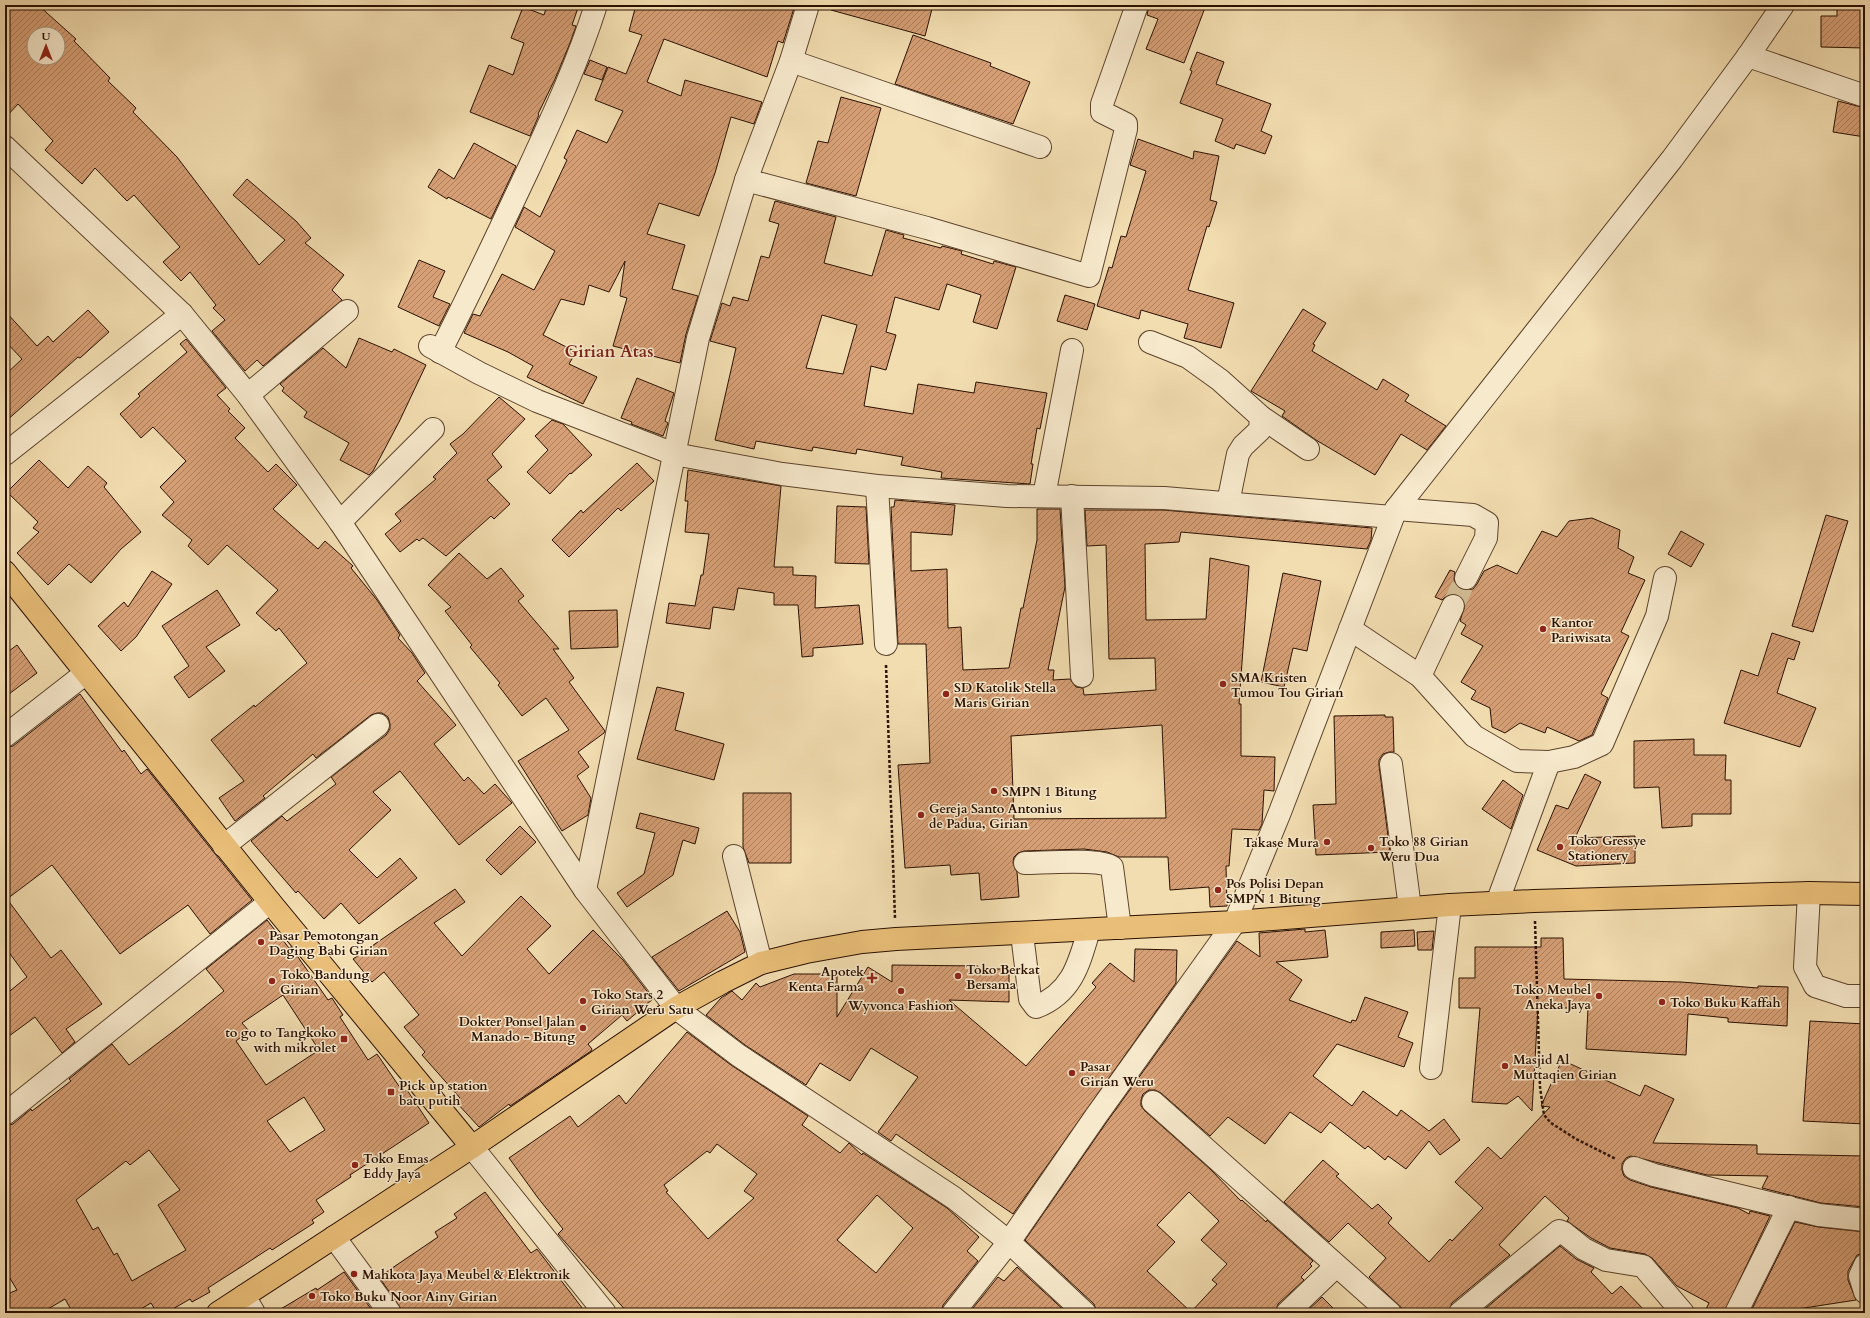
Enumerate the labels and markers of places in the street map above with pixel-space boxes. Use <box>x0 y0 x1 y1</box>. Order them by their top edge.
place label: Kantor Pariwisata <box>1551 614 1612 647</box>
marker: Kantor Pariwisata <box>1538 624 1548 634</box>
place label: SMA Kristen Tumou Tou Girian <box>1231 669 1344 702</box>
place label: SD Katolik Stella Maris Girian <box>954 679 1057 712</box>
marker: SMA Kristen Tumou Tou Girian <box>1218 679 1228 689</box>
marker: SD Katolik Stella Maris Girian <box>941 689 951 699</box>
place label: SMPN 1 Bitung <box>1002 783 1097 801</box>
marker: SMPN 1 Bitung <box>989 786 999 796</box>
place label: Gereja Santo Antonius de Padua, Girian <box>929 800 1062 833</box>
marker: Gereja Santo Antonius de Padua, Girian <box>916 810 926 820</box>
place label: Toko Gressye Stationery <box>1568 832 1646 865</box>
place label: Toko 88 Girian Weru Dua <box>1378 833 1469 866</box>
place label: Takase Mura <box>1243 834 1320 852</box>
marker: Takase Mura <box>1322 837 1332 847</box>
marker: Toko Gressye Stationery <box>1555 842 1565 852</box>
marker: Toko 88 Girian Weru Dua <box>1366 843 1376 853</box>
place label: Pos Polisi Depan SMPN 1 Bitung <box>1226 875 1325 908</box>
marker: Pos Polisi Depan SMPN 1 Bitung <box>1213 885 1223 895</box>
place label: Pasar Pemotongan Daging Babi Girian <box>269 927 389 960</box>
marker: Pasar Pemotongan Daging Babi Girian <box>256 937 266 947</box>
place label: Toko Berkat Bersama <box>966 961 1040 994</box>
place label: Apotek Kenta Farma <box>788 963 865 996</box>
place label: Toko Bandung Girian <box>280 966 370 999</box>
marker: Toko Berkat Bersama <box>953 971 963 981</box>
marker: Apotek Kenta Farma <box>867 973 877 983</box>
marker: Toko Bandung Girian <box>267 976 277 986</box>
place label: Toko Meubel Aneka Jaya <box>1513 981 1592 1014</box>
place label: Toko Stars 2 Girian Weru Satu <box>591 986 695 1019</box>
marker: Wyvonca Fashion <box>896 986 906 996</box>
marker: Toko Meubel Aneka Jaya <box>1594 991 1604 1001</box>
place label: Toko Buku Kaffah <box>1670 994 1781 1012</box>
marker: Toko Stars 2 Girian Weru Satu <box>578 996 588 1006</box>
place label: Wyvonca Fashion <box>847 997 955 1015</box>
marker: Toko Buku Kaffah <box>1657 997 1667 1007</box>
place label: Dokter Ponsel Jalan Manado - Bitung <box>459 1013 576 1046</box>
marker: Dokter Ponsel Jalan Manado - Bitung <box>578 1023 588 1033</box>
place label: to go to Tangkoko with mikrolet <box>225 1024 336 1057</box>
marker: to go to Tangkoko with mikrolet <box>339 1034 349 1044</box>
place label: Masjid Al Muttaqien Girian <box>1513 1051 1618 1084</box>
place label: Pasar Girian Weru <box>1080 1058 1155 1091</box>
marker: Masjid Al Muttaqien Girian <box>1500 1061 1510 1071</box>
marker: Pasar Girian Weru <box>1067 1068 1077 1078</box>
place label: Pick up station batu putih <box>399 1077 488 1110</box>
marker: Pick up station batu putih <box>386 1087 396 1097</box>
place label: Toko Emas Eddy Jaya <box>363 1150 429 1183</box>
marker: Toko Emas Eddy Jaya <box>350 1160 360 1170</box>
place label: Mahkota Jaya Meubel & Elektronik <box>362 1266 571 1284</box>
marker: Mahkota Jaya Meubel & Elektronik <box>349 1269 359 1279</box>
place label: Toko Buku Noor Ainy Girian <box>320 1288 498 1306</box>
marker: Toko Buku Noor Ainy Girian <box>307 1291 317 1301</box>

